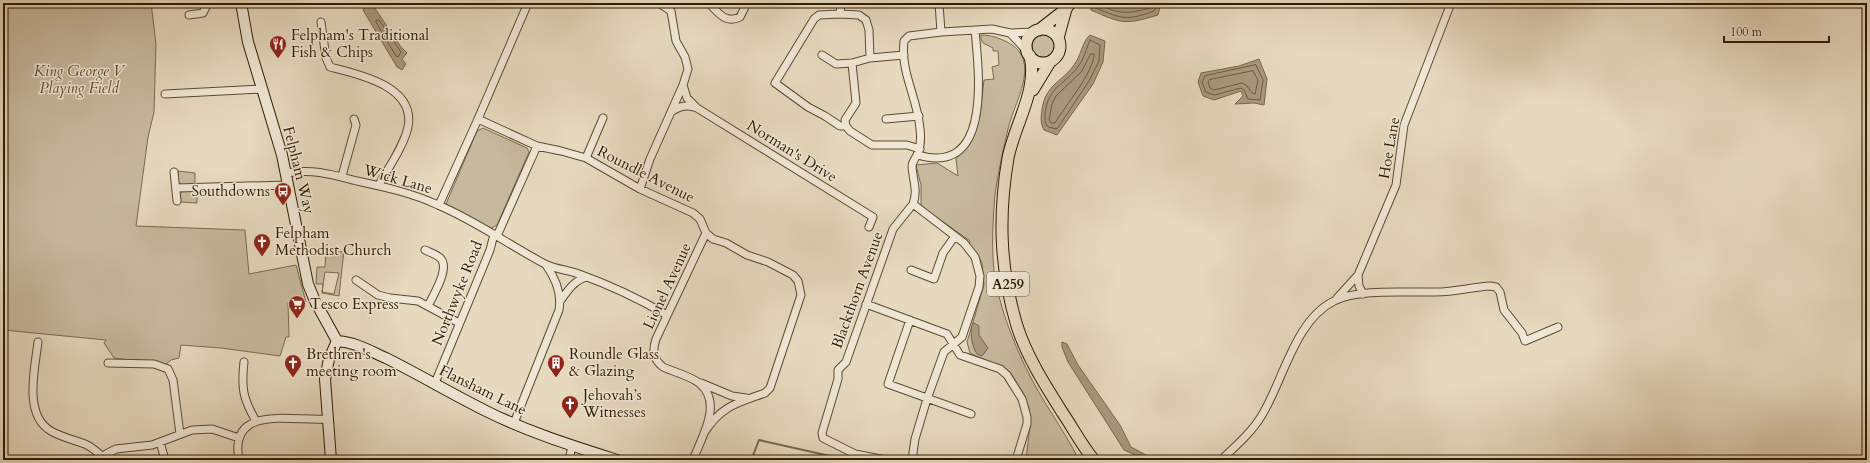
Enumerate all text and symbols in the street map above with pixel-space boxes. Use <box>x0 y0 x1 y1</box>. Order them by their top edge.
scale bar <box>1724 18 1829 44</box>
text: 100 m <box>1730 24 1763 40</box>
place label: Felpham's Traditional Fish & Chips <box>291 25 429 62</box>
restaurant icon: Felpham's Traditional Fish & Chips <box>268 34 288 59</box>
park label: King George V Playing Field <box>34 61 126 98</box>
street label: Norman's Drive <box>743 115 841 187</box>
street label: Hoe Lane <box>1374 115 1404 180</box>
street label: Felpham Way <box>278 124 320 216</box>
street label: Roundle Avenue <box>594 141 698 207</box>
street label: Wick Lane <box>360 159 435 198</box>
place label: Southdowns <box>192 181 270 201</box>
bus stop icon: Southdowns <box>273 181 293 206</box>
place label: Felpham Methodist Church <box>275 223 392 260</box>
street label: Blackthorn Avenue <box>827 229 888 351</box>
church icon: Felpham Methodist Church <box>252 232 272 257</box>
street label: Northwyke Road <box>427 238 487 348</box>
street label: Lionel Avenue <box>638 239 696 332</box>
road number: A259 <box>987 272 1029 296</box>
supermarket icon: Tesco Express <box>287 294 307 319</box>
place label: Tesco Express <box>310 294 399 314</box>
place label: Brethren's meeting room <box>306 344 397 381</box>
place label: Roundle Glass & Glazing <box>569 344 659 381</box>
church icon: Brethren's meeting room <box>283 353 303 378</box>
building icon: Roundle Glass & Glazing <box>546 353 566 378</box>
street label: Flansham Lane <box>436 360 530 420</box>
place label: Jehovah’s Witnesses <box>581 385 646 422</box>
church icon: Jehovah’s Witnesses <box>560 394 580 419</box>

